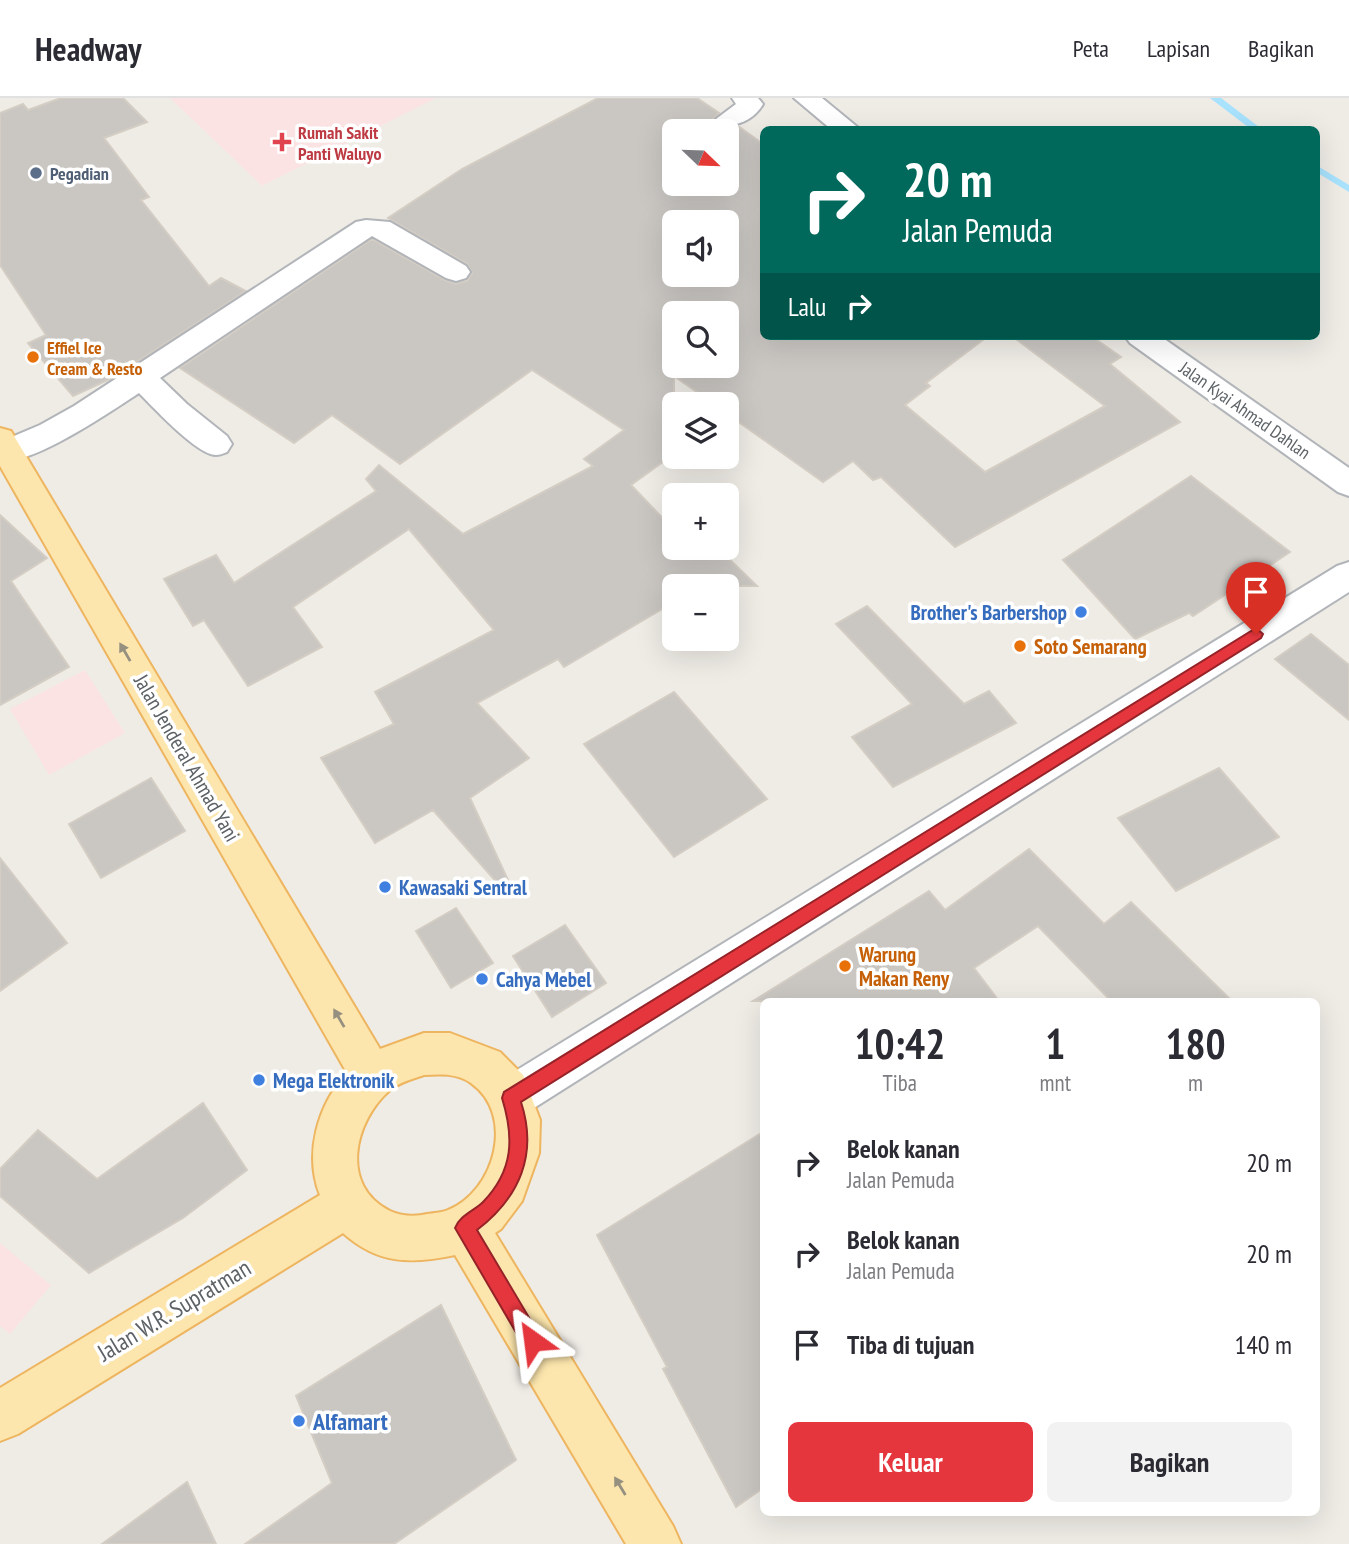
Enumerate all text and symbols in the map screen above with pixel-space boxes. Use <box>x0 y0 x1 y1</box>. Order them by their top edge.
text: Headway <box>35 27 142 70</box>
text: Peta <box>1073 33 1109 64</box>
text: Lapisan <box>1147 33 1210 64</box>
text: Bagikan <box>1248 33 1314 64</box>
north arrow <box>662 119 738 196</box>
map controls <box>662 119 739 651</box>
place label: Rumah Sakit Panti Waluyo <box>298 121 381 165</box>
marker: Rumah Sakit Panti Waluyo <box>272 132 292 152</box>
text: 20 m <box>903 147 992 211</box>
icon: right <box>788 154 879 245</box>
place label: Pegadian <box>50 162 109 185</box>
marker: Pegadian <box>28 165 44 181</box>
text: Jalan Pemuda <box>903 209 1053 251</box>
button: sound <box>662 210 739 287</box>
icon: right <box>840 287 878 325</box>
text: Lalu <box>788 290 826 323</box>
button: search <box>662 301 739 378</box>
place label: Effiel Ice Cream & Resto <box>47 336 142 380</box>
marker: Effiel Ice Cream & Resto <box>25 349 41 365</box>
street label: Jalan Kyai Ahmad Dahlan <box>1174 356 1315 464</box>
button: layers <box>662 392 739 469</box>
button: + <box>662 483 739 560</box>
pin <box>1226 562 1286 634</box>
icon: arrive <box>1237 573 1275 611</box>
button: − <box>662 574 739 651</box>
place label: Brother's Barbershop <box>911 599 1067 626</box>
marker: Brother's Barbershop <box>1073 604 1089 620</box>
place label: Soto Semarang <box>1034 633 1147 660</box>
marker: Soto Semarang <box>1012 638 1028 654</box>
one-way arrow <box>119 642 131 662</box>
street label: Jalan Jenderal Ahmad Yani <box>128 669 246 847</box>
place label: Kawasaki Sentral <box>399 874 528 901</box>
marker: Kawasaki Sentral <box>377 879 393 895</box>
place label: Warung Makan Reny <box>858 941 950 992</box>
marker: Warung Makan Reny <box>837 958 853 974</box>
place label: Cahya Mebel <box>496 966 592 993</box>
marker: Cahya Mebel <box>474 971 490 987</box>
one-way arrow <box>333 1008 345 1027</box>
text: 10:42 <box>854 1016 945 1071</box>
text: 1 <box>1045 1016 1065 1071</box>
text: 180 <box>1165 1016 1226 1071</box>
place label: Mega Elektronik <box>273 1067 395 1094</box>
text: Tiba <box>883 1068 917 1097</box>
text: mnt <box>1040 1068 1071 1097</box>
text: m <box>1188 1068 1203 1097</box>
marker: Mega Elektronik <box>251 1072 267 1088</box>
text: Belok kanan <box>847 1132 960 1165</box>
icon: right <box>788 1144 826 1182</box>
text: 20 m <box>1246 1146 1292 1179</box>
text: Jalan Pemuda <box>847 1165 955 1194</box>
text: Belok kanan <box>847 1223 960 1256</box>
icon: right <box>788 1235 826 1273</box>
text: 20 m <box>1246 1237 1292 1270</box>
street label: Jalan W.R. Supratman <box>91 1252 256 1369</box>
text: Jalan Pemuda <box>847 1256 955 1285</box>
position arrow <box>496 1304 570 1378</box>
icon: arrive <box>788 1326 826 1364</box>
text: Tiba di tujuan <box>847 1328 975 1361</box>
text: 140 m <box>1234 1328 1292 1361</box>
place label: Alfamart <box>312 1406 388 1437</box>
marker: Alfamart <box>291 1413 307 1429</box>
button: Keluar <box>788 1422 1033 1502</box>
button: Bagikan <box>1047 1422 1292 1502</box>
one-way arrow <box>613 1476 626 1495</box>

